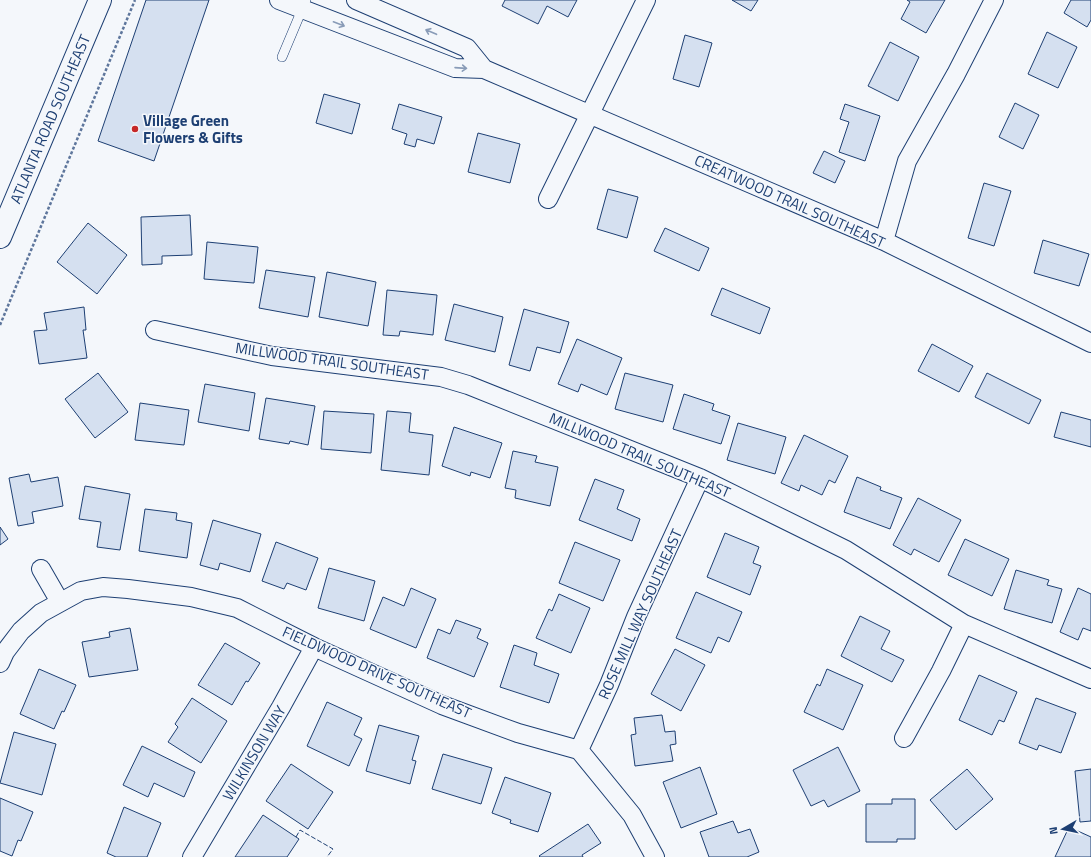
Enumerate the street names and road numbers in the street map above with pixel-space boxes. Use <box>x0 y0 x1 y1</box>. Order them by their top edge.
street label: ATLANTA ROAD SOUTHEAST <box>4 31 96 207</box>
street label: CREATWOOD TRAIL SOUTHEAST <box>691 148 889 254</box>
street label: MILLWOOD TRAIL SOUTHEAST <box>234 336 430 386</box>
street label: MILLWOOD TRAIL SOUTHEAST <box>546 406 734 504</box>
street label: ROSE MILL WAY SOUTHEAST <box>592 525 688 703</box>
street label: FIELDWOOD DRIVE SOUTHEAST <box>279 620 475 724</box>
street label: WILKINSON WAY <box>217 701 291 805</box>

